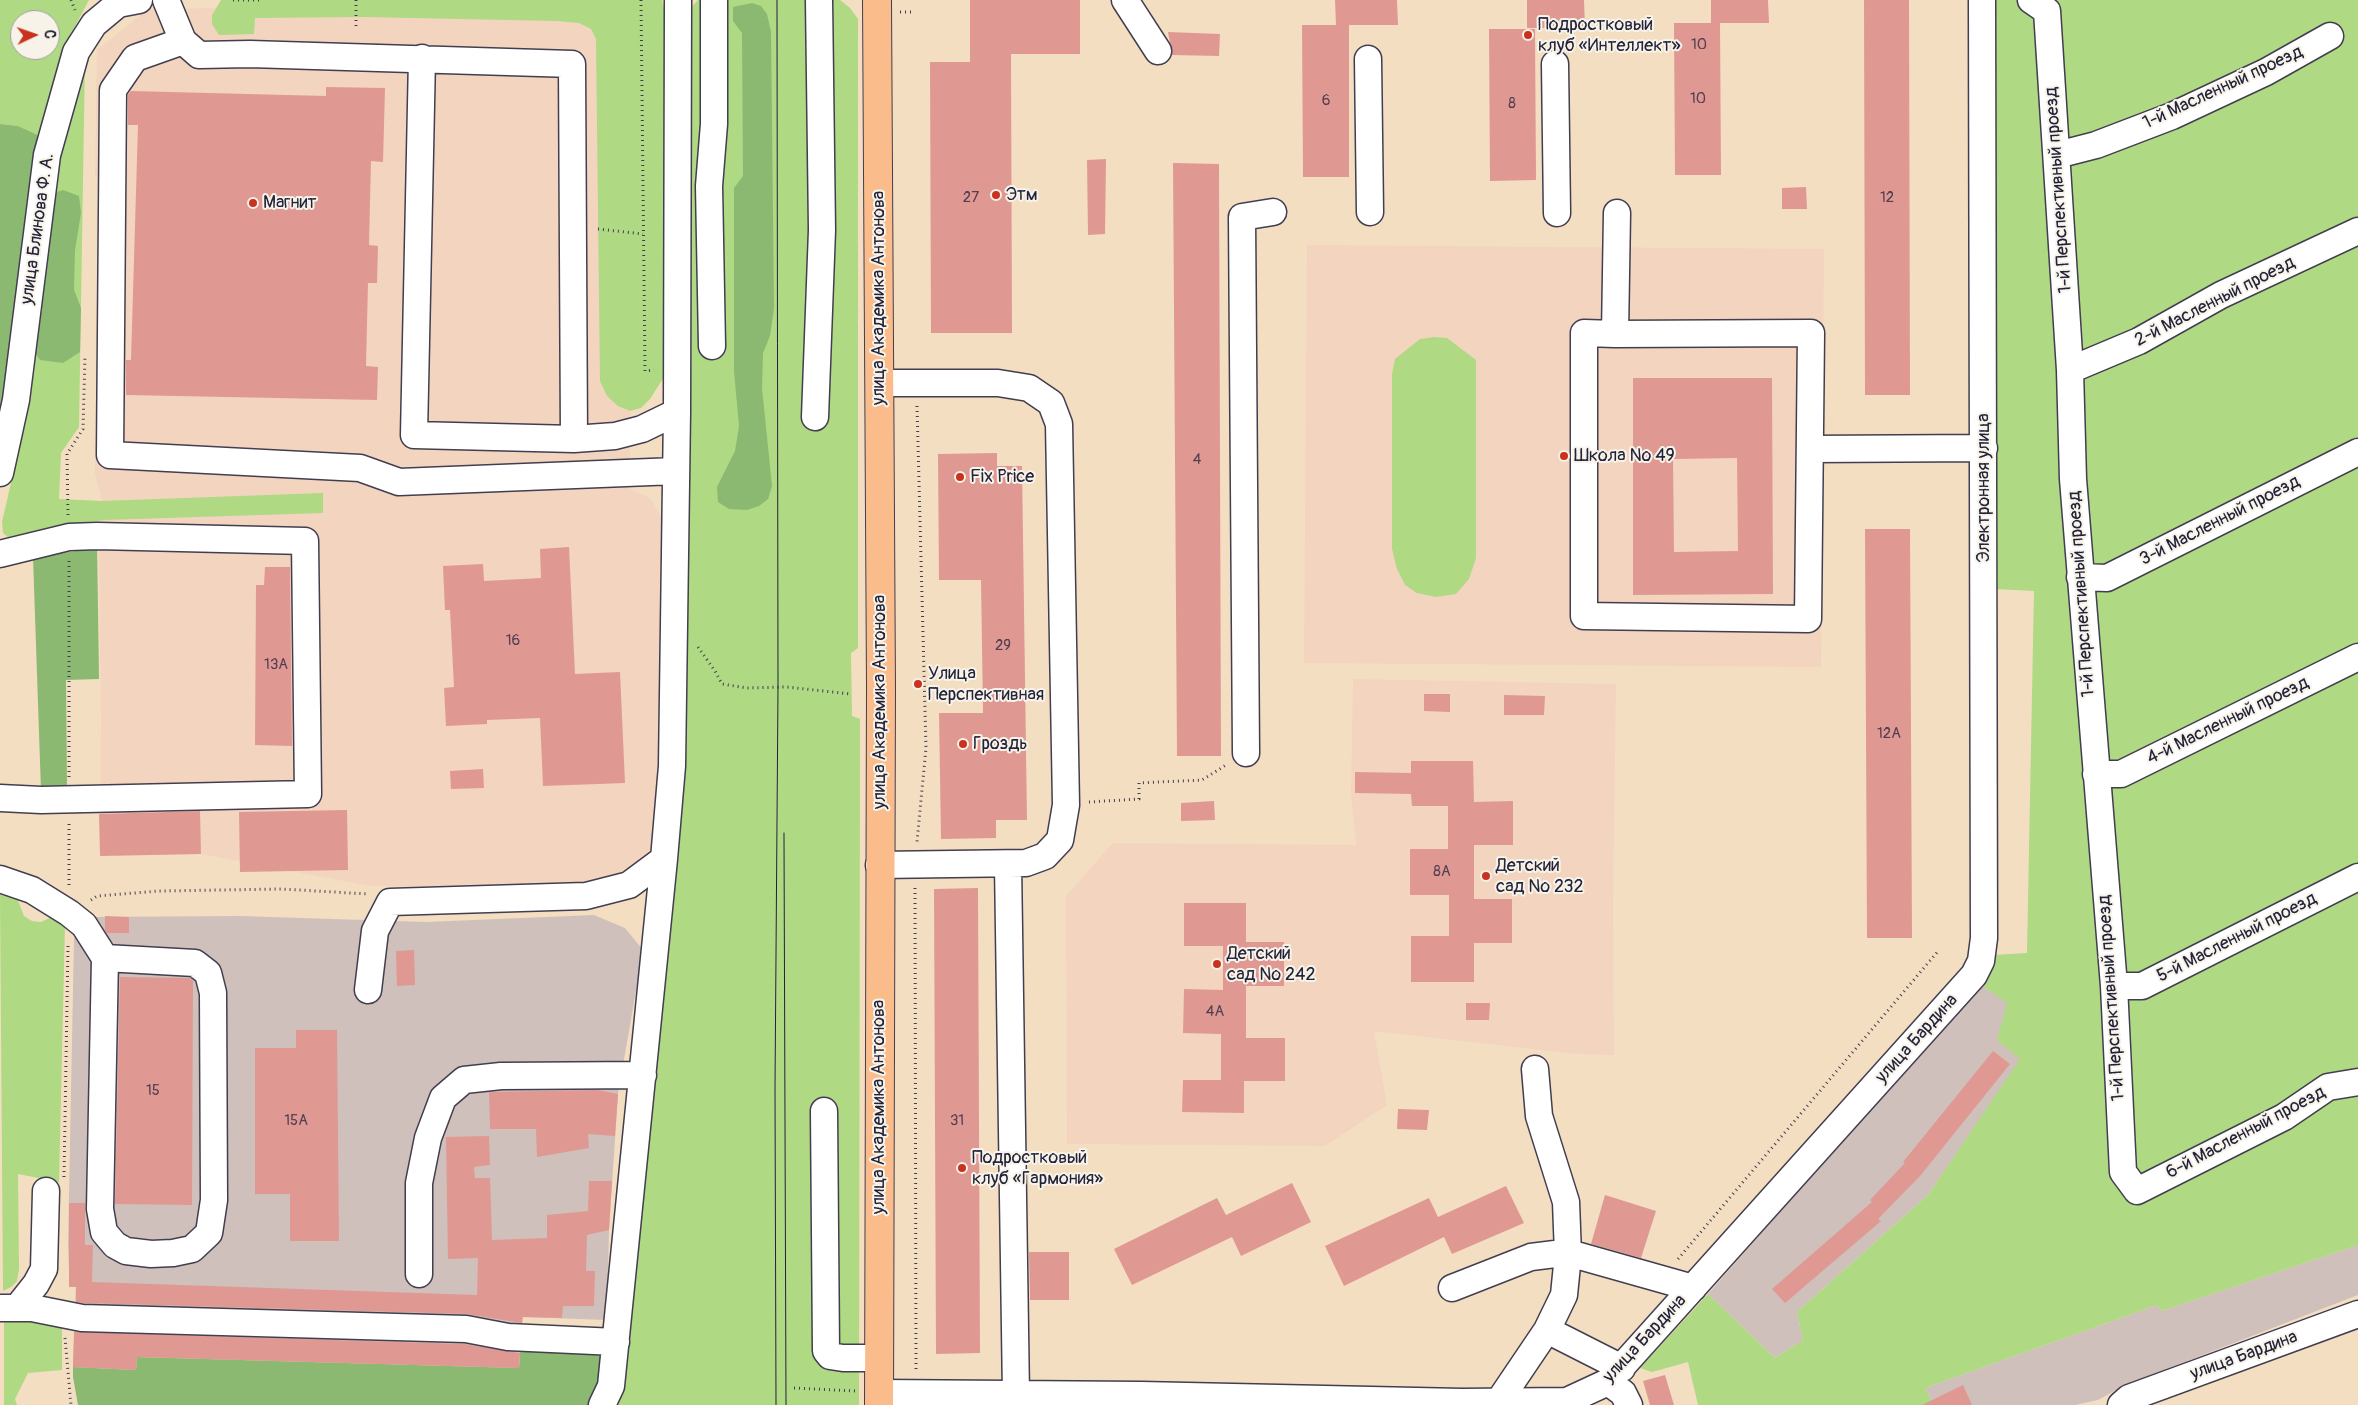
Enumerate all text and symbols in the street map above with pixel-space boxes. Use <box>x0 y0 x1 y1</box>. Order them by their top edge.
north arrow <box>10 10 60 60</box>
place label: Подростковый клуб «Интеллект» <box>1538 14 1681 56</box>
text: С <box>41 29 58 39</box>
marker: Подростковый клуб «Интеллект» <box>1522 29 1534 41</box>
house number: 10 <box>1691 36 1707 54</box>
street label: 1-й Масленный проезд <box>2140 41 2306 135</box>
street label: 1-й Перспективный проезд <box>2041 86 2077 294</box>
house number: 10 <box>1690 90 1706 108</box>
house number: 6 <box>1322 92 1330 110</box>
house number: 8 <box>1508 95 1516 113</box>
street label: улица Блинова Ф. А. <box>17 152 59 306</box>
place label: Этм <box>1006 184 1038 206</box>
house number: 27 <box>963 189 979 207</box>
marker: Этм <box>990 189 1002 201</box>
house number: 12 <box>1880 189 1894 207</box>
street label: улица Академика Антонова <box>868 191 890 405</box>
place label: Магнит <box>263 192 316 214</box>
marker: Магнит <box>247 197 259 209</box>
street label: 2-й Масленный проезд <box>2131 252 2299 352</box>
street label: Электронная улица <box>1973 413 1995 563</box>
place label: Школа № 49 <box>1574 445 1675 467</box>
marker: Школа № 49 <box>1558 450 1570 462</box>
house number: 4 <box>1193 451 1201 469</box>
place label: Fix Price <box>970 466 1034 488</box>
marker: Fix Price <box>954 471 966 483</box>
street label: 3-й Масленный проезд <box>2136 471 2304 571</box>
street label: 1-й Перспективный проезд <box>2064 490 2100 698</box>
street label: улица Академика Антонова <box>869 595 891 809</box>
house number: 16 <box>506 632 520 650</box>
house number: 29 <box>995 637 1011 655</box>
house number: 13А <box>264 656 288 674</box>
place label: Улица Перспективная <box>928 663 1044 706</box>
street label: 4-й Масленный проезд <box>2144 672 2312 770</box>
marker: Улица Перспективная <box>912 678 924 690</box>
house number: 12А <box>1877 725 1901 743</box>
place label: Гроздь <box>973 733 1028 755</box>
marker: Гроздь <box>957 738 969 750</box>
place label: Детский сад № 232 <box>1496 855 1584 898</box>
house number: 8А <box>1433 863 1451 881</box>
marker: Детский сад № 232 <box>1480 870 1492 882</box>
street label: 5-й Масленный проезд <box>2153 888 2321 988</box>
street label: 1-й Перспективный проезд <box>2094 894 2130 1102</box>
place label: Детский сад № 242 <box>1227 943 1316 986</box>
marker: Детский сад № 242 <box>1211 958 1223 970</box>
street label: улица Бардина <box>1871 990 1963 1088</box>
street label: улица Академика Антонова <box>868 1000 890 1214</box>
house number: 4А <box>1206 1003 1224 1021</box>
house number: 15 <box>146 1082 160 1100</box>
street label: 6-й Масленный проезд <box>2163 1082 2329 1184</box>
house number: 15А <box>284 1112 308 1130</box>
house number: 31 <box>950 1112 964 1130</box>
place label: Подростковый клуб «Гармония» <box>972 1147 1103 1190</box>
marker: Подростковый клуб «Гармония» <box>956 1162 968 1174</box>
street label: улица Бардина <box>1599 1290 1691 1388</box>
street label: улица Бардина <box>2187 1327 2301 1385</box>

